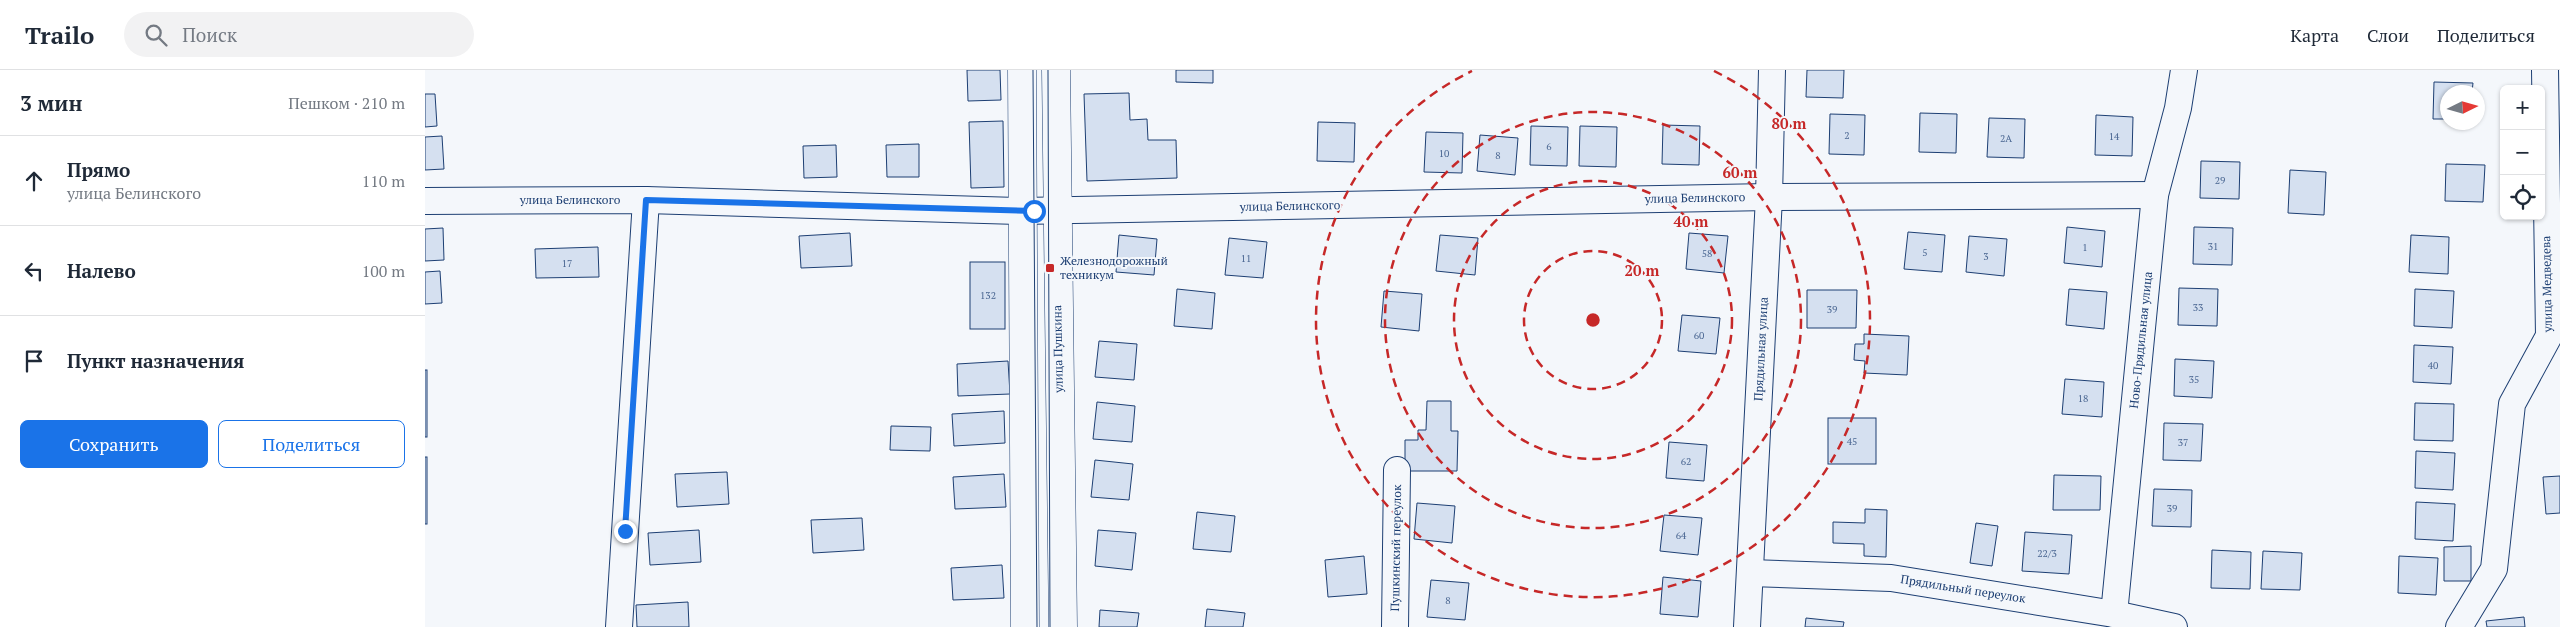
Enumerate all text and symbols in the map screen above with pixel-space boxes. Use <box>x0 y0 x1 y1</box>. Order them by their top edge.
search box <box>124 12 474 57</box>
text: Trailo <box>25 19 94 51</box>
icon: search <box>142 21 170 49</box>
text: Поиск <box>182 22 237 47</box>
text: Карта <box>2290 23 2339 47</box>
text: Слои <box>2367 23 2409 47</box>
text: Поделиться <box>2437 23 2535 47</box>
north arrow <box>2440 85 2485 130</box>
map controls <box>2500 85 2545 220</box>
button: + <box>2500 85 2545 130</box>
text: 3 мин <box>20 89 82 117</box>
text: Пешком · 210 m <box>288 92 405 114</box>
text: 80 m <box>1772 113 1807 133</box>
house number: 2 <box>1844 129 1850 142</box>
house number: 14 <box>2109 130 2120 143</box>
button: − <box>2500 130 2545 175</box>
house number: 2А <box>2000 132 2012 145</box>
house number: 6 <box>1546 140 1552 153</box>
house number: 10 <box>1439 147 1449 160</box>
house number: 8 <box>1495 149 1501 162</box>
text: Прямо <box>67 157 130 182</box>
text: 60 m <box>1723 162 1758 182</box>
icon: ahead <box>20 167 48 195</box>
text: 110 m <box>362 170 405 192</box>
house number: 29 <box>2215 174 2225 187</box>
button: locate <box>2500 175 2545 220</box>
text: улица Белинского <box>67 182 201 204</box>
street label: улица Белинского <box>1644 189 1746 206</box>
street label: улица Белинского <box>519 192 621 207</box>
street label: улица Белинского <box>1239 197 1341 214</box>
route start <box>1023 200 1046 223</box>
text: 40 m <box>1674 211 1709 231</box>
street label: улица Медведева <box>2538 236 2555 333</box>
house number: 31 <box>2208 240 2218 253</box>
house number: 1 <box>2082 241 2088 254</box>
house number: 5 <box>1922 246 1928 259</box>
house number: 58 <box>1702 247 1712 260</box>
house number: 3 <box>1983 250 1989 263</box>
house number: 11 <box>1241 252 1251 265</box>
place label: Железнодорожный техникум <box>1060 253 1168 282</box>
icon: left <box>20 257 48 285</box>
house number: 17 <box>562 257 572 270</box>
text: Налево <box>67 258 136 283</box>
text: 100 m <box>362 260 405 282</box>
text: 20 m <box>1625 260 1660 280</box>
marker: Железнодорожный техникум <box>1044 262 1056 274</box>
street label: Ново-Прядильная улица <box>2126 271 2155 409</box>
house number: 132 <box>980 289 996 302</box>
street label: Прядильная улица <box>1750 297 1771 401</box>
house number: 33 <box>2193 301 2203 314</box>
house number: 39 <box>1827 303 1837 316</box>
street label: улица Пушкина <box>1049 305 1066 394</box>
centre of rings <box>1584 311 1602 329</box>
house number: 60 <box>1694 329 1704 342</box>
icon: arrive <box>20 347 48 375</box>
text: Пункт назначения <box>67 348 244 373</box>
house number: 40 <box>2428 359 2438 372</box>
house number: 35 <box>2189 373 2199 386</box>
house number: 18 <box>2078 392 2088 405</box>
button: Сохранить <box>20 420 208 468</box>
button: Поделиться <box>218 420 405 468</box>
house number: 45 <box>1847 435 1857 448</box>
house number: 37 <box>2178 436 2188 449</box>
house number: 62 <box>1681 455 1691 468</box>
street label: Пушкинский переулок <box>1387 484 1404 612</box>
house number: 39 <box>2167 502 2177 515</box>
route end <box>614 520 637 543</box>
house number: 64 <box>1676 529 1687 542</box>
house number: 22/3 <box>2037 547 2057 560</box>
street label: Прядильный переулок <box>1899 571 2027 606</box>
house number: 8 <box>1445 594 1451 607</box>

